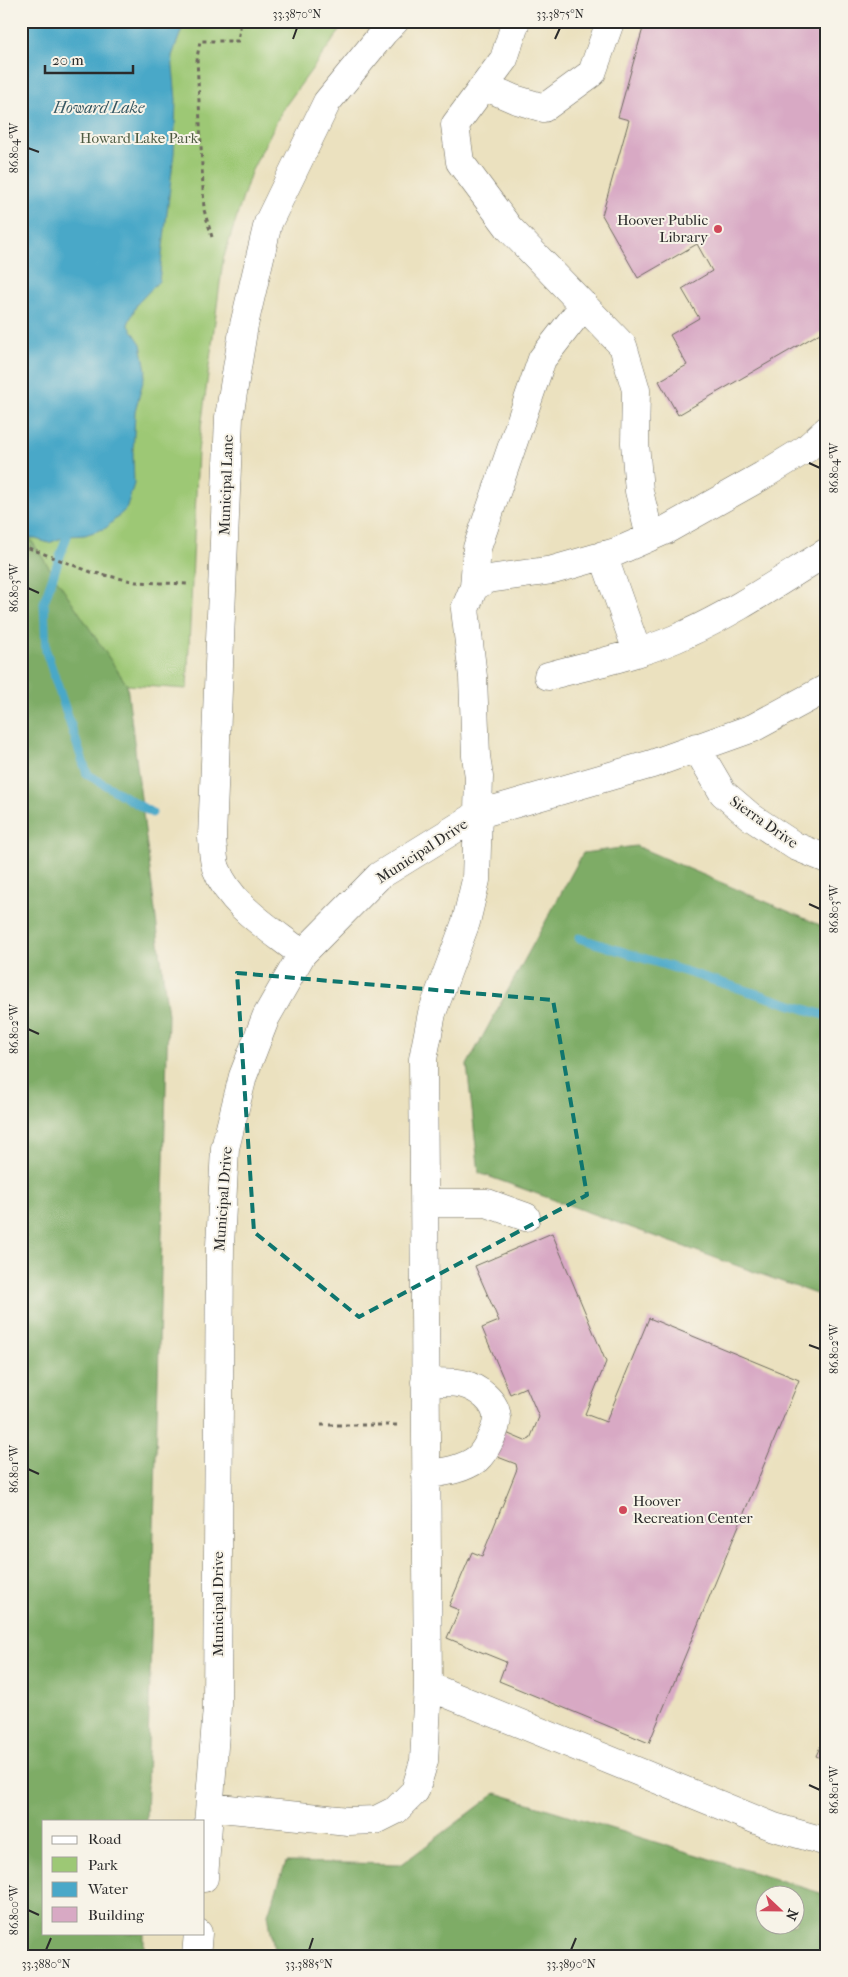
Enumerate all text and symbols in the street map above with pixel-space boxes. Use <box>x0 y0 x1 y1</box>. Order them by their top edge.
text: 33.3870°N <box>273 7 321 21</box>
text: 33.3875°N <box>536 7 584 21</box>
scale bar <box>45 42 132 74</box>
text: 20 m <box>52 51 84 69</box>
water label: Howard Lake <box>53 98 145 117</box>
text: 86.804°W <box>7 121 21 173</box>
park label: Howard Lake Park <box>80 129 199 147</box>
place label: Hoover Public Library <box>617 211 709 246</box>
marker: Hoover Public Library <box>712 223 724 235</box>
street label: Municipal Lane <box>215 434 237 536</box>
text: 86.804°W <box>827 441 841 493</box>
text: 86.803°W <box>7 562 21 612</box>
street label: Sierra Drive <box>726 792 802 852</box>
street label: Municipal Drive <box>373 814 472 887</box>
text: 86.803°W <box>827 883 841 933</box>
text: 86.802°W <box>7 1003 21 1054</box>
street label: Municipal Drive <box>210 1145 236 1252</box>
text: 86.802°W <box>827 1323 841 1374</box>
text: 86.801°W <box>7 1444 21 1493</box>
place label: Hoover Recreation Center <box>633 1492 753 1527</box>
marker: Hoover Recreation Center <box>617 1504 629 1516</box>
street label: Municipal Drive <box>209 1551 227 1657</box>
text: 86.801°W <box>827 1765 841 1814</box>
legend <box>42 1820 205 1934</box>
text: Road <box>88 1830 122 1848</box>
text: Park <box>88 1856 118 1874</box>
text: Water <box>87 1880 128 1898</box>
text: 86.800°W <box>7 1884 21 1935</box>
north arrow <box>756 1884 806 1934</box>
text: Building <box>88 1906 145 1924</box>
text: N <box>782 1907 801 1923</box>
text: 33.3880°N <box>21 1957 71 1971</box>
text: 33.3885°N <box>285 1957 333 1971</box>
text: 33.3890°N <box>546 1957 596 1971</box>

